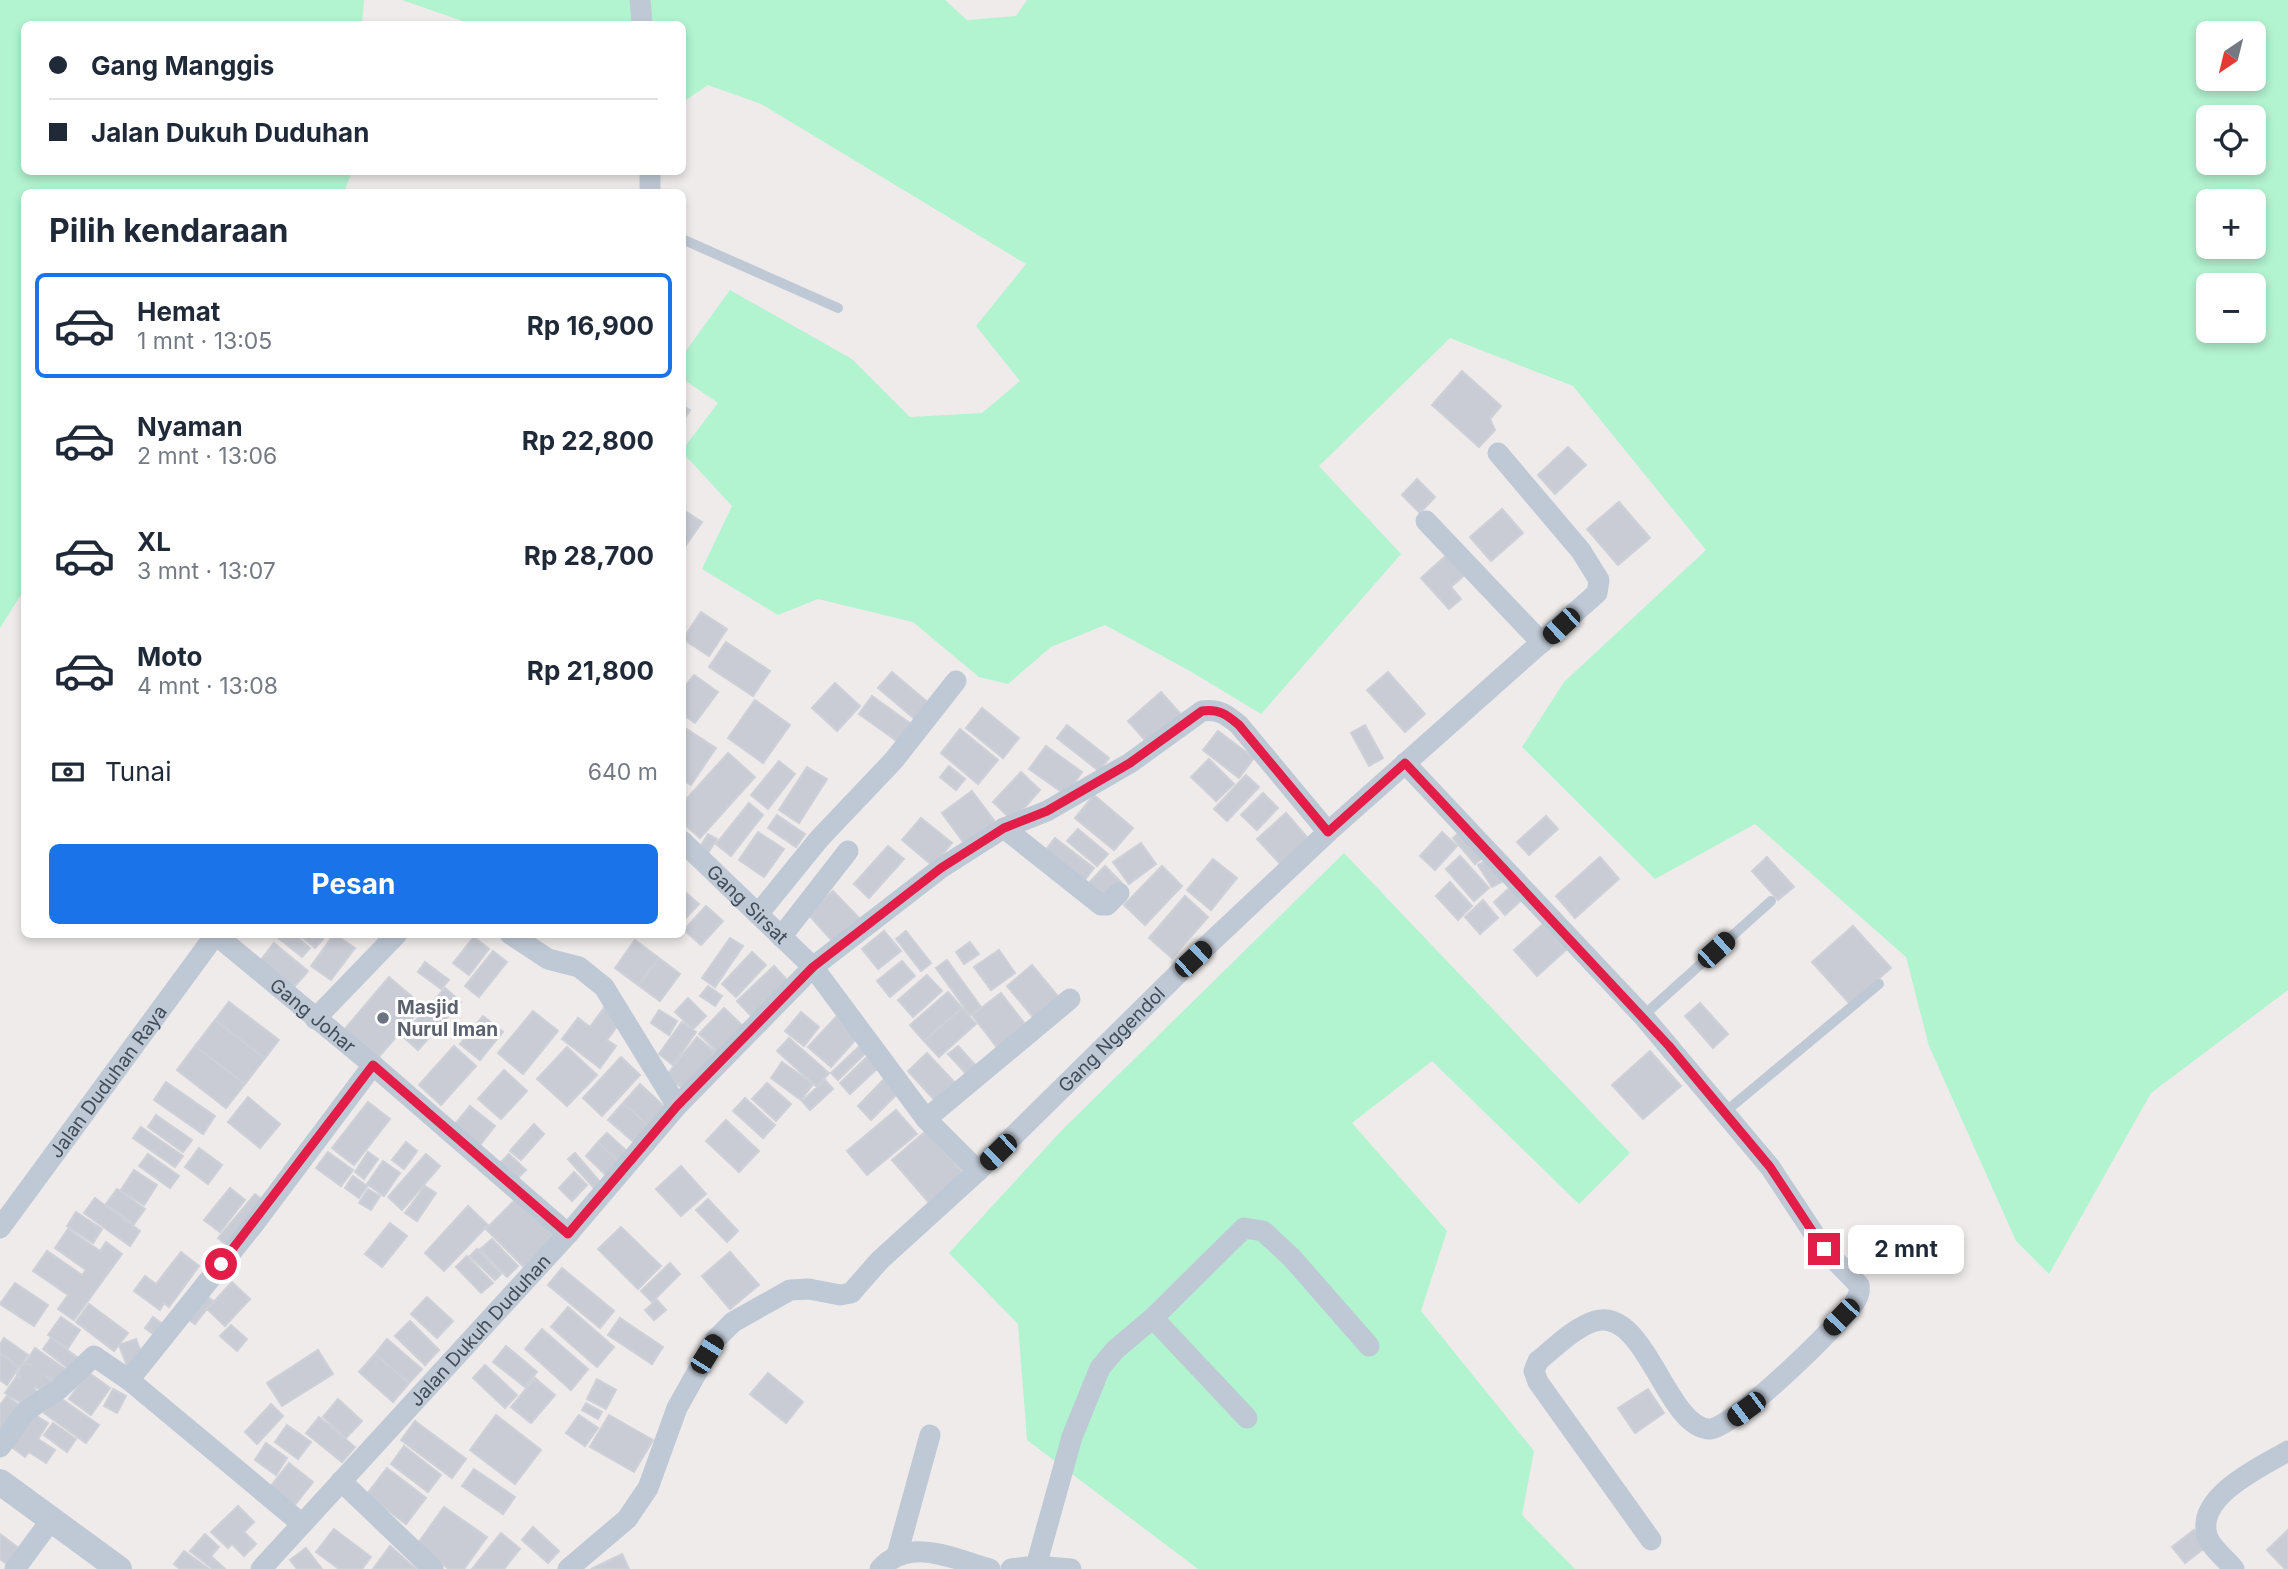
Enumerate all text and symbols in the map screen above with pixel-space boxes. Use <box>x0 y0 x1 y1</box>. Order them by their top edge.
north arrow <box>2196 21 2266 91</box>
map controls <box>2196 21 2266 343</box>
text: Gang Manggis <box>91 50 274 81</box>
button: locate <box>2196 105 2266 175</box>
text: Jalan Dukuh Duduhan <box>91 117 369 148</box>
button: + <box>2196 189 2266 259</box>
text: Pilih kendaraan <box>49 211 289 250</box>
button: − <box>2196 273 2266 343</box>
icon: car <box>53 294 116 357</box>
text: Hemat <box>137 296 220 327</box>
text: Rp 16,900 <box>527 310 654 341</box>
text: 1 mnt · 13:05 <box>137 327 272 355</box>
icon: car <box>53 409 116 472</box>
text: Nyaman <box>137 411 243 442</box>
text: Rp 22,800 <box>522 425 654 456</box>
text: 2 mnt · 13:06 <box>137 442 277 470</box>
icon: car <box>53 524 116 587</box>
text: XL <box>137 526 171 557</box>
text: Rp 28,700 <box>524 540 654 571</box>
text: 3 mnt · 13:07 <box>137 557 276 585</box>
car <box>1539 604 1584 648</box>
icon: car <box>53 639 116 702</box>
text: Moto <box>137 641 202 672</box>
text: Rp 21,800 <box>527 655 654 686</box>
text: 4 mnt · 13:08 <box>137 672 278 700</box>
icon: cash <box>49 753 87 791</box>
text: Tunai <box>105 756 172 787</box>
text: 640 m <box>588 758 658 786</box>
button: Pesan <box>49 844 658 924</box>
street label: Gang Sirsat <box>702 860 793 949</box>
car <box>1694 928 1739 972</box>
car <box>1171 937 1216 981</box>
street label: Gang Johar <box>265 974 360 1058</box>
street label: Gang Nggendol <box>1054 982 1170 1097</box>
place label: Masjid Nurul Iman <box>397 996 498 1041</box>
street label: Jalan Duduhan Raya <box>45 1001 172 1162</box>
marker: Masjid Nurul Iman <box>375 1010 391 1026</box>
car <box>976 1130 1021 1174</box>
callout: 2 mnt <box>1848 1224 1964 1274</box>
route end <box>1808 1233 1840 1265</box>
text: 2 mnt <box>1874 1235 1938 1263</box>
route start <box>205 1248 237 1280</box>
street label: Jalan Dukuh Duduhan <box>405 1250 556 1411</box>
car <box>1819 1295 1864 1339</box>
car <box>687 1331 728 1377</box>
car <box>1723 1388 1770 1430</box>

